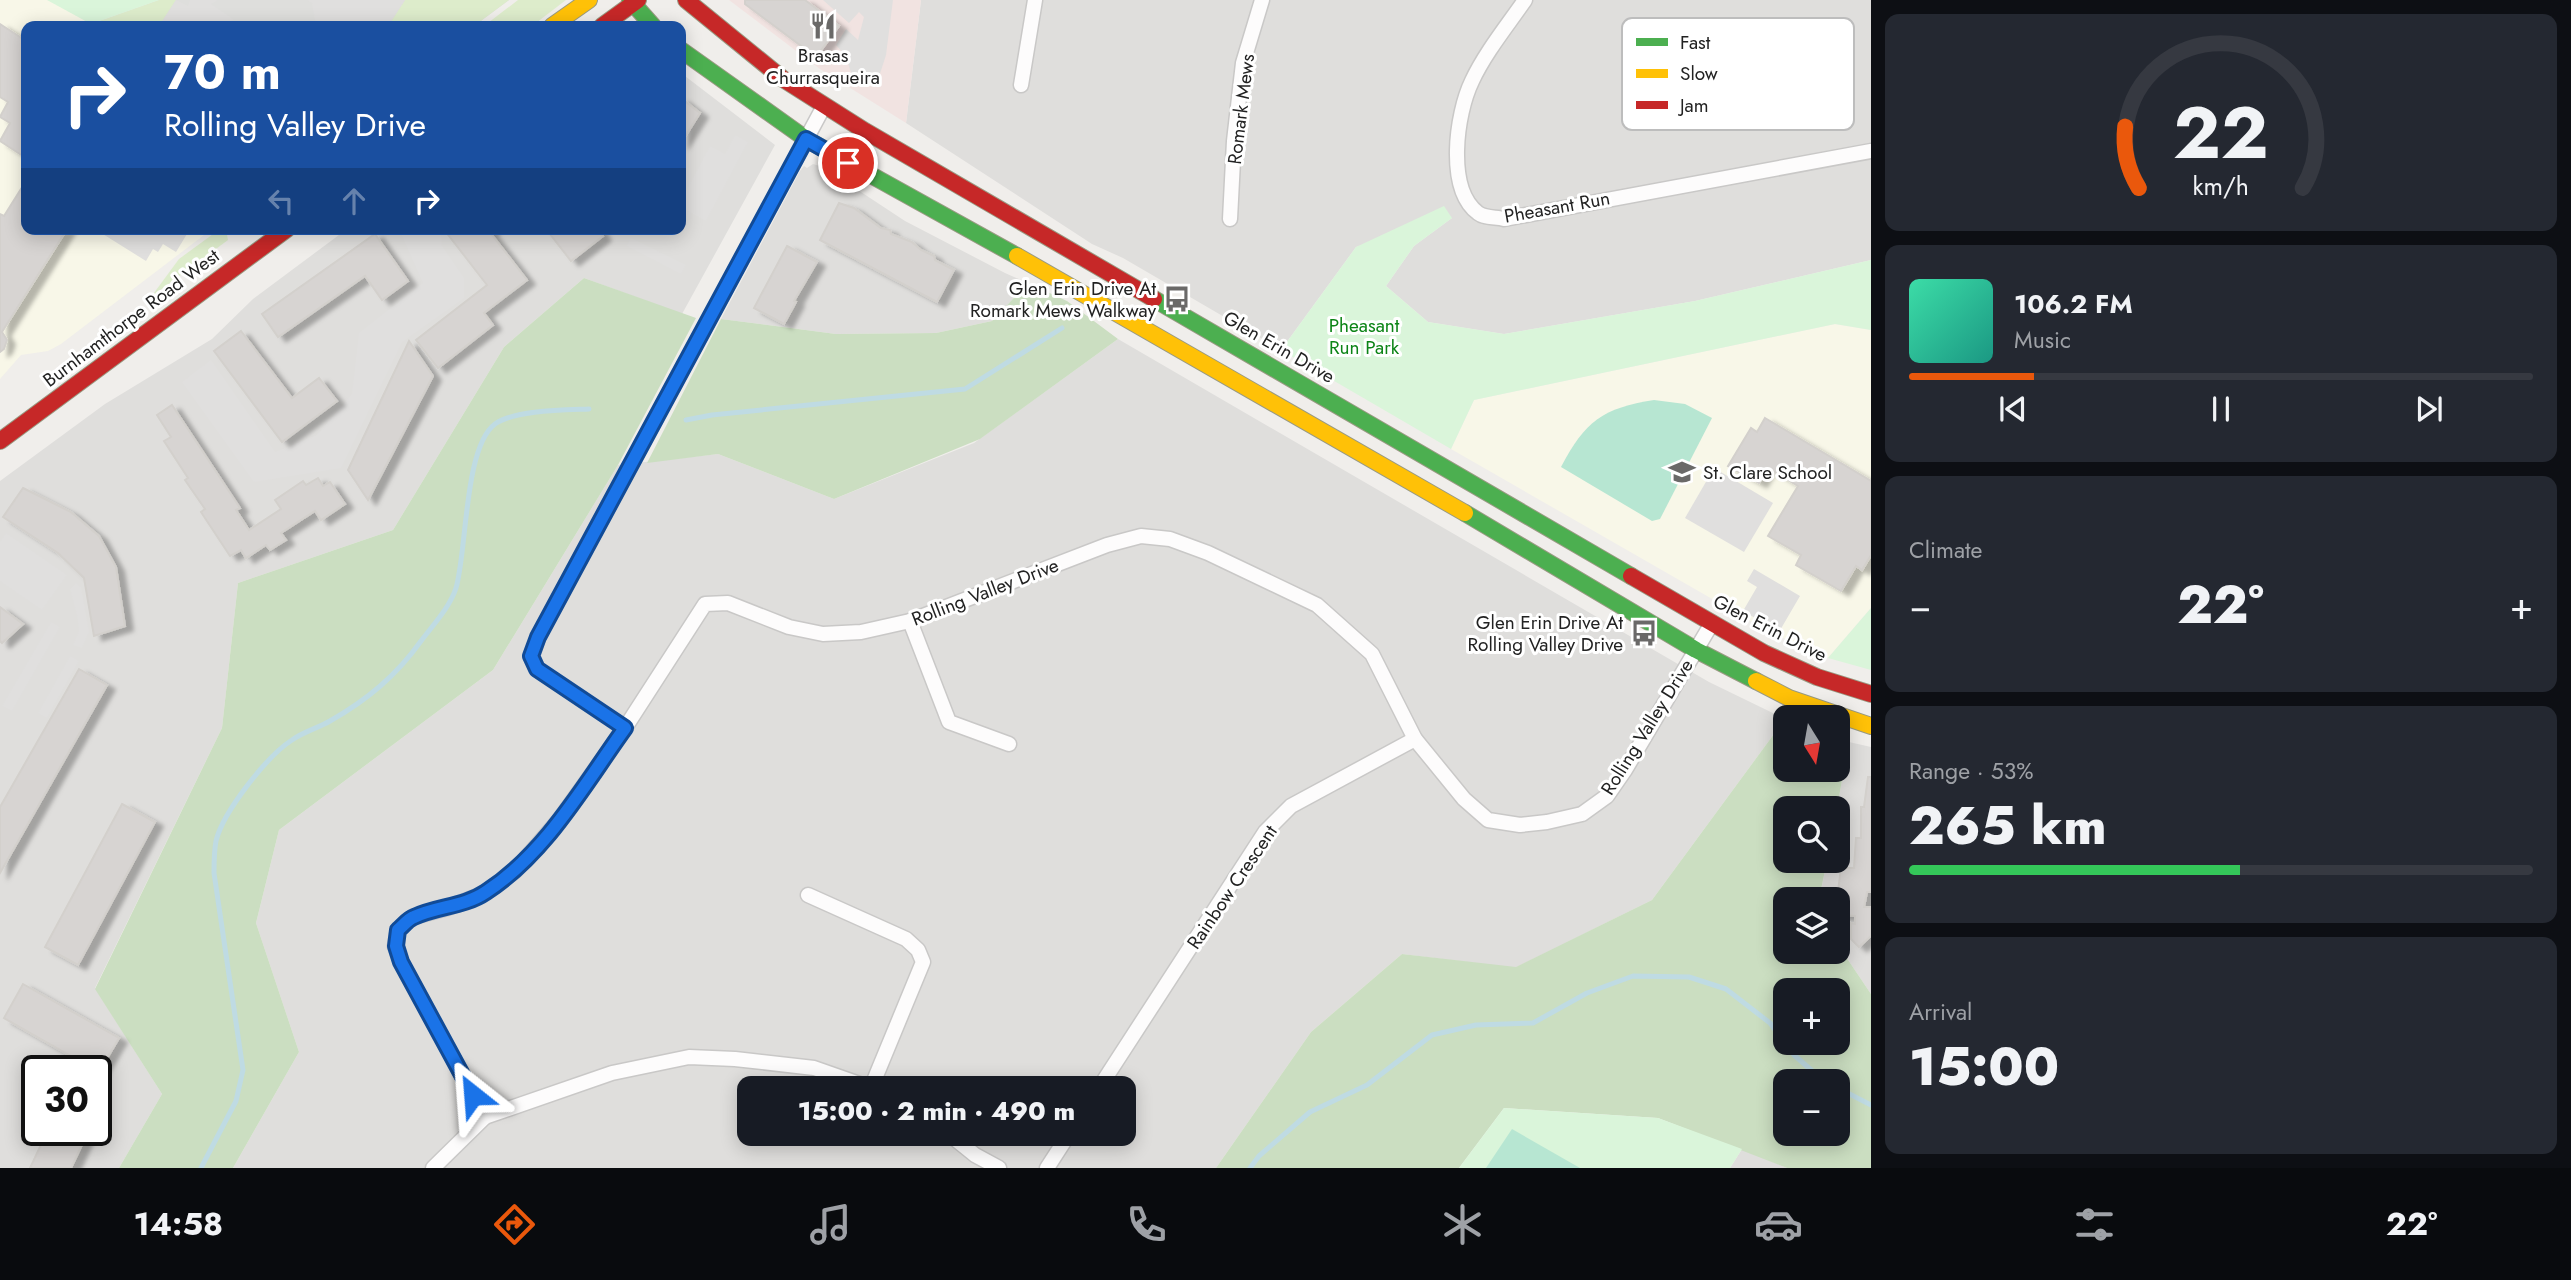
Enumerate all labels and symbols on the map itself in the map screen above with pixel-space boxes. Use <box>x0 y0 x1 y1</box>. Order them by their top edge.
restaurant icon: Brasas Churrasqueira <box>808 11 838 41</box>
legend <box>1622 18 1854 130</box>
text: Fast <box>1680 29 1711 56</box>
place label: Brasas Churrasqueira <box>766 42 880 91</box>
street label: Romark Mews <box>1221 52 1261 166</box>
text: Slow <box>1680 60 1718 87</box>
text: Jam <box>1677 92 1709 119</box>
pin <box>818 133 878 193</box>
street label: Pheasant Run <box>1502 184 1612 230</box>
street label: Burnhamthorpe Road West <box>37 242 225 393</box>
place label: Glen Erin Drive At Romark Mews Walkway <box>970 275 1157 324</box>
bus stop icon: Glen Erin Drive At Romark Mews Walkway <box>1162 284 1192 314</box>
street label: Glen Erin Drive <box>1218 304 1340 390</box>
park label: Pheasant Run Park <box>1329 312 1400 361</box>
school or university icon: St. Clare School <box>1667 457 1697 487</box>
place label: St. Clare School <box>1703 459 1832 486</box>
street label: Rolling Valley Drive <box>908 551 1063 632</box>
street label: Glen Erin Drive <box>1708 588 1832 668</box>
place label: Glen Erin Drive At Rolling Valley Drive <box>1467 609 1623 658</box>
bus stop icon: Glen Erin Drive At Rolling Valley Drive <box>1629 618 1659 648</box>
street label: Rolling Valley Drive <box>1594 654 1700 800</box>
north arrow <box>1773 705 1850 782</box>
street label: Rainbow Crescent <box>1180 819 1284 954</box>
speed limit sign: 30 <box>21 1055 112 1146</box>
position arrow <box>436 1058 510 1132</box>

